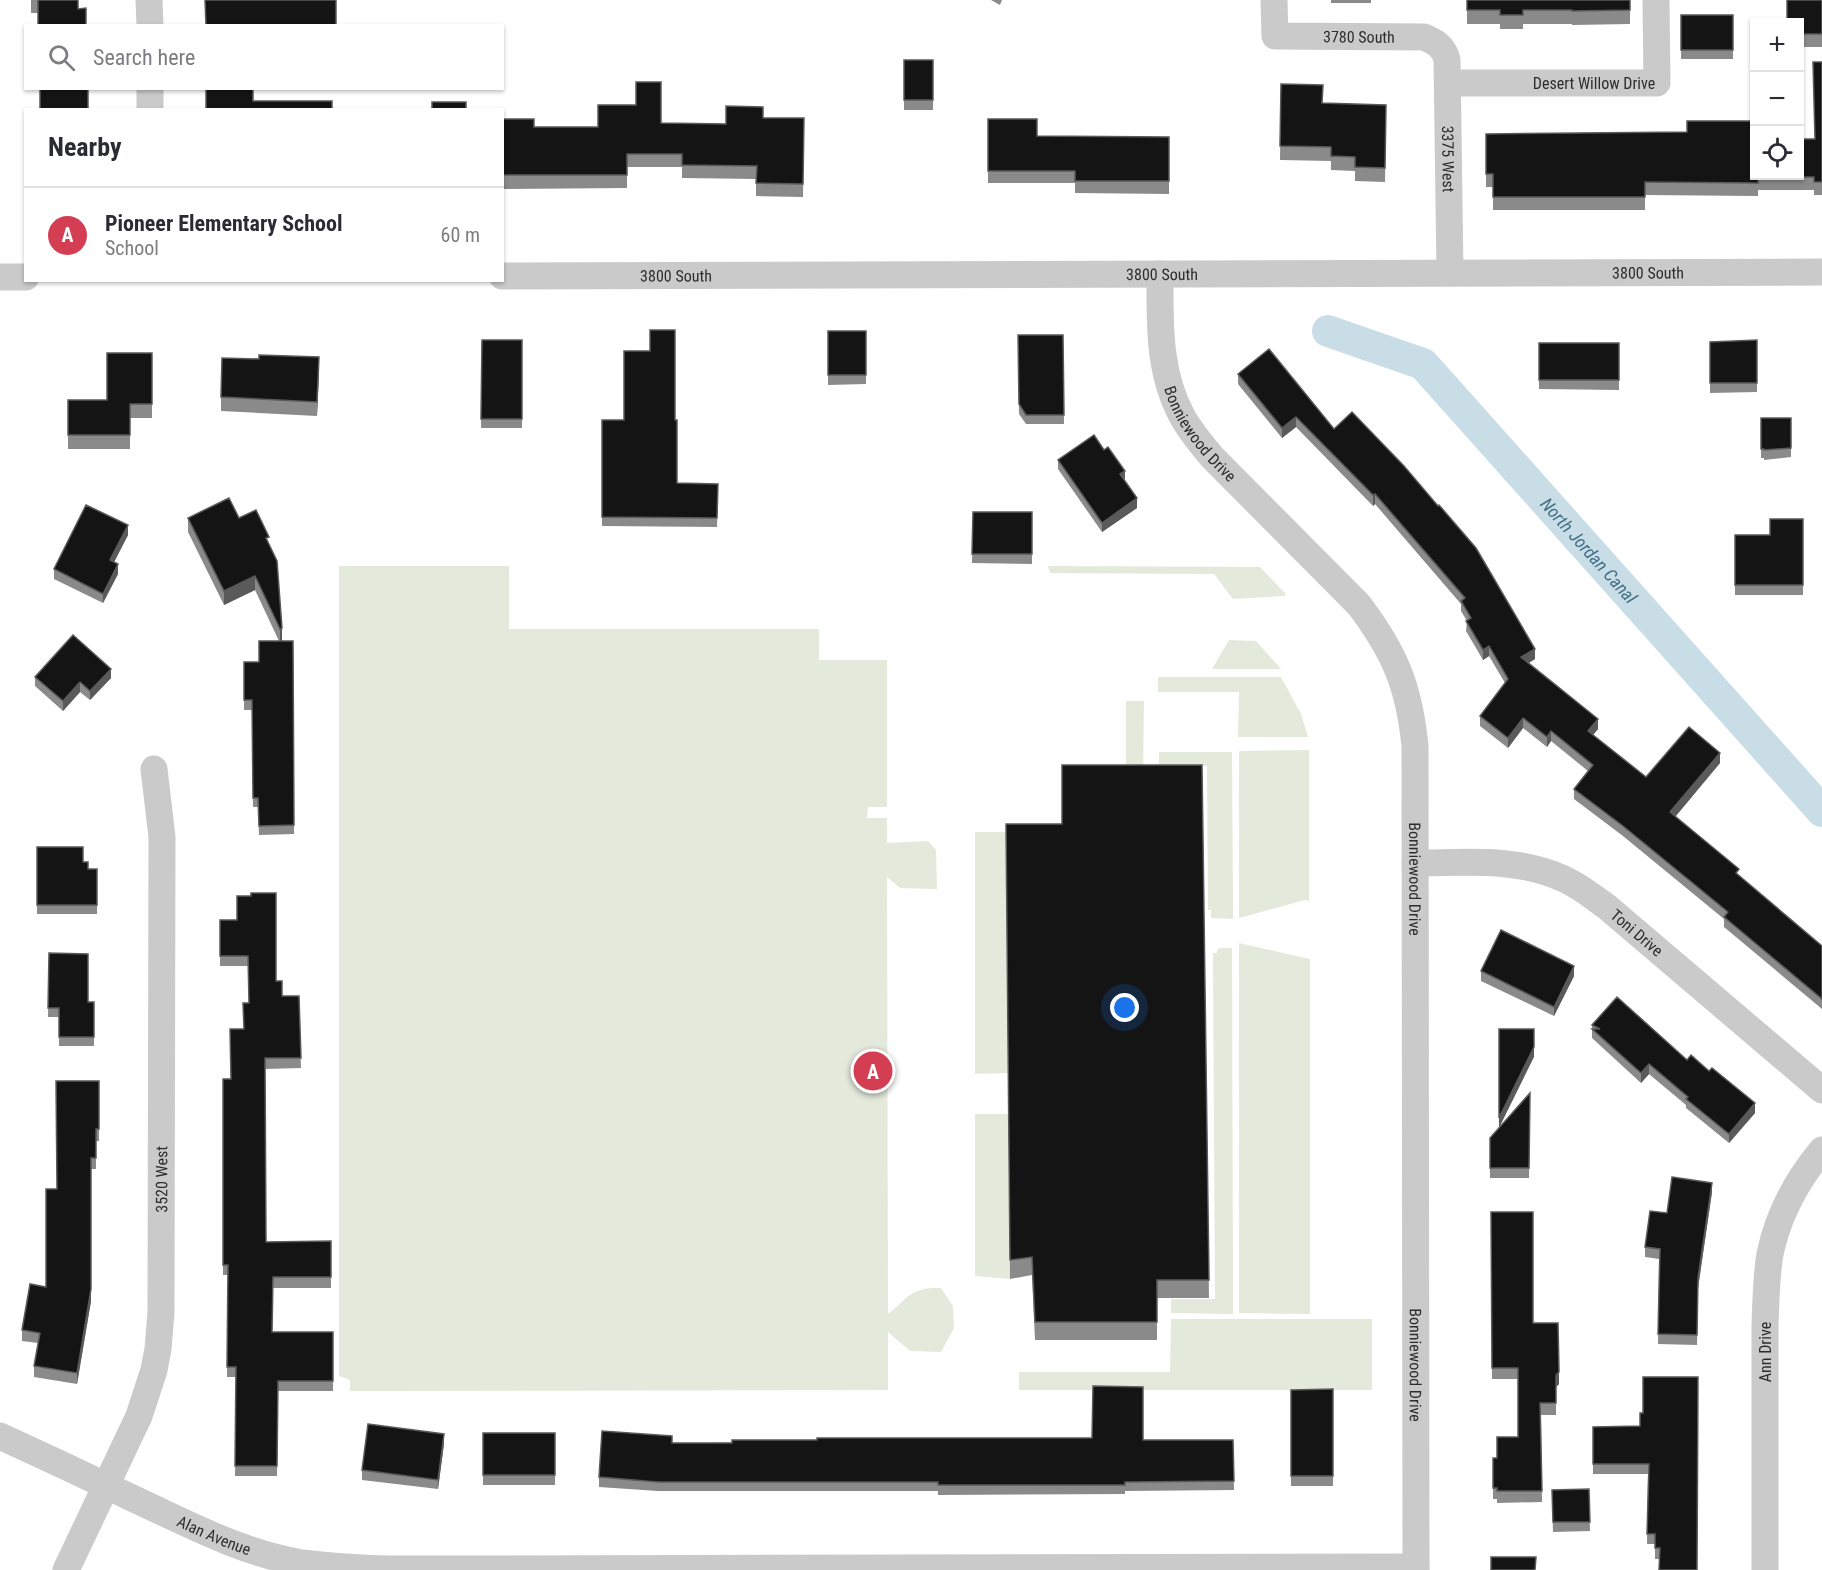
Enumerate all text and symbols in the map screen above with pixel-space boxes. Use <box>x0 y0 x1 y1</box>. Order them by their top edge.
map controls <box>1750 18 1804 180</box>
button: + <box>1750 18 1804 72</box>
search box <box>24 24 504 90</box>
street label: 3780 South <box>1323 27 1395 46</box>
icon: search <box>45 41 78 74</box>
text: Search here <box>93 45 195 70</box>
button: − <box>1750 72 1804 126</box>
street label: Desert Willow Drive <box>1533 74 1655 93</box>
street label: 3375 West <box>1438 125 1458 193</box>
button: locate <box>1750 126 1804 180</box>
text: Nearby <box>48 132 122 162</box>
text: Pioneer Elementary School <box>105 211 342 236</box>
text: A <box>62 223 73 247</box>
text: 60 m <box>441 223 480 247</box>
text: School <box>105 236 159 260</box>
street label: 3800 South <box>1612 263 1684 282</box>
street label: 3800 South <box>1126 264 1198 284</box>
street label: 3800 South <box>640 266 712 285</box>
street label: Bonniewood Drive <box>1161 383 1240 485</box>
water label: North Jordan Canal <box>1537 493 1642 608</box>
street label: Bonniewood Drive <box>1406 822 1425 936</box>
street label: Toni Drive <box>1607 905 1667 960</box>
your location <box>1110 993 1139 1022</box>
pin: A <box>854 1048 892 1094</box>
street label: 3520 West <box>152 1146 171 1213</box>
street label: Bonniewood Drive <box>1406 1308 1425 1422</box>
street label: Ann Drive <box>1756 1322 1775 1382</box>
street label: Alan Avenue <box>174 1511 253 1559</box>

